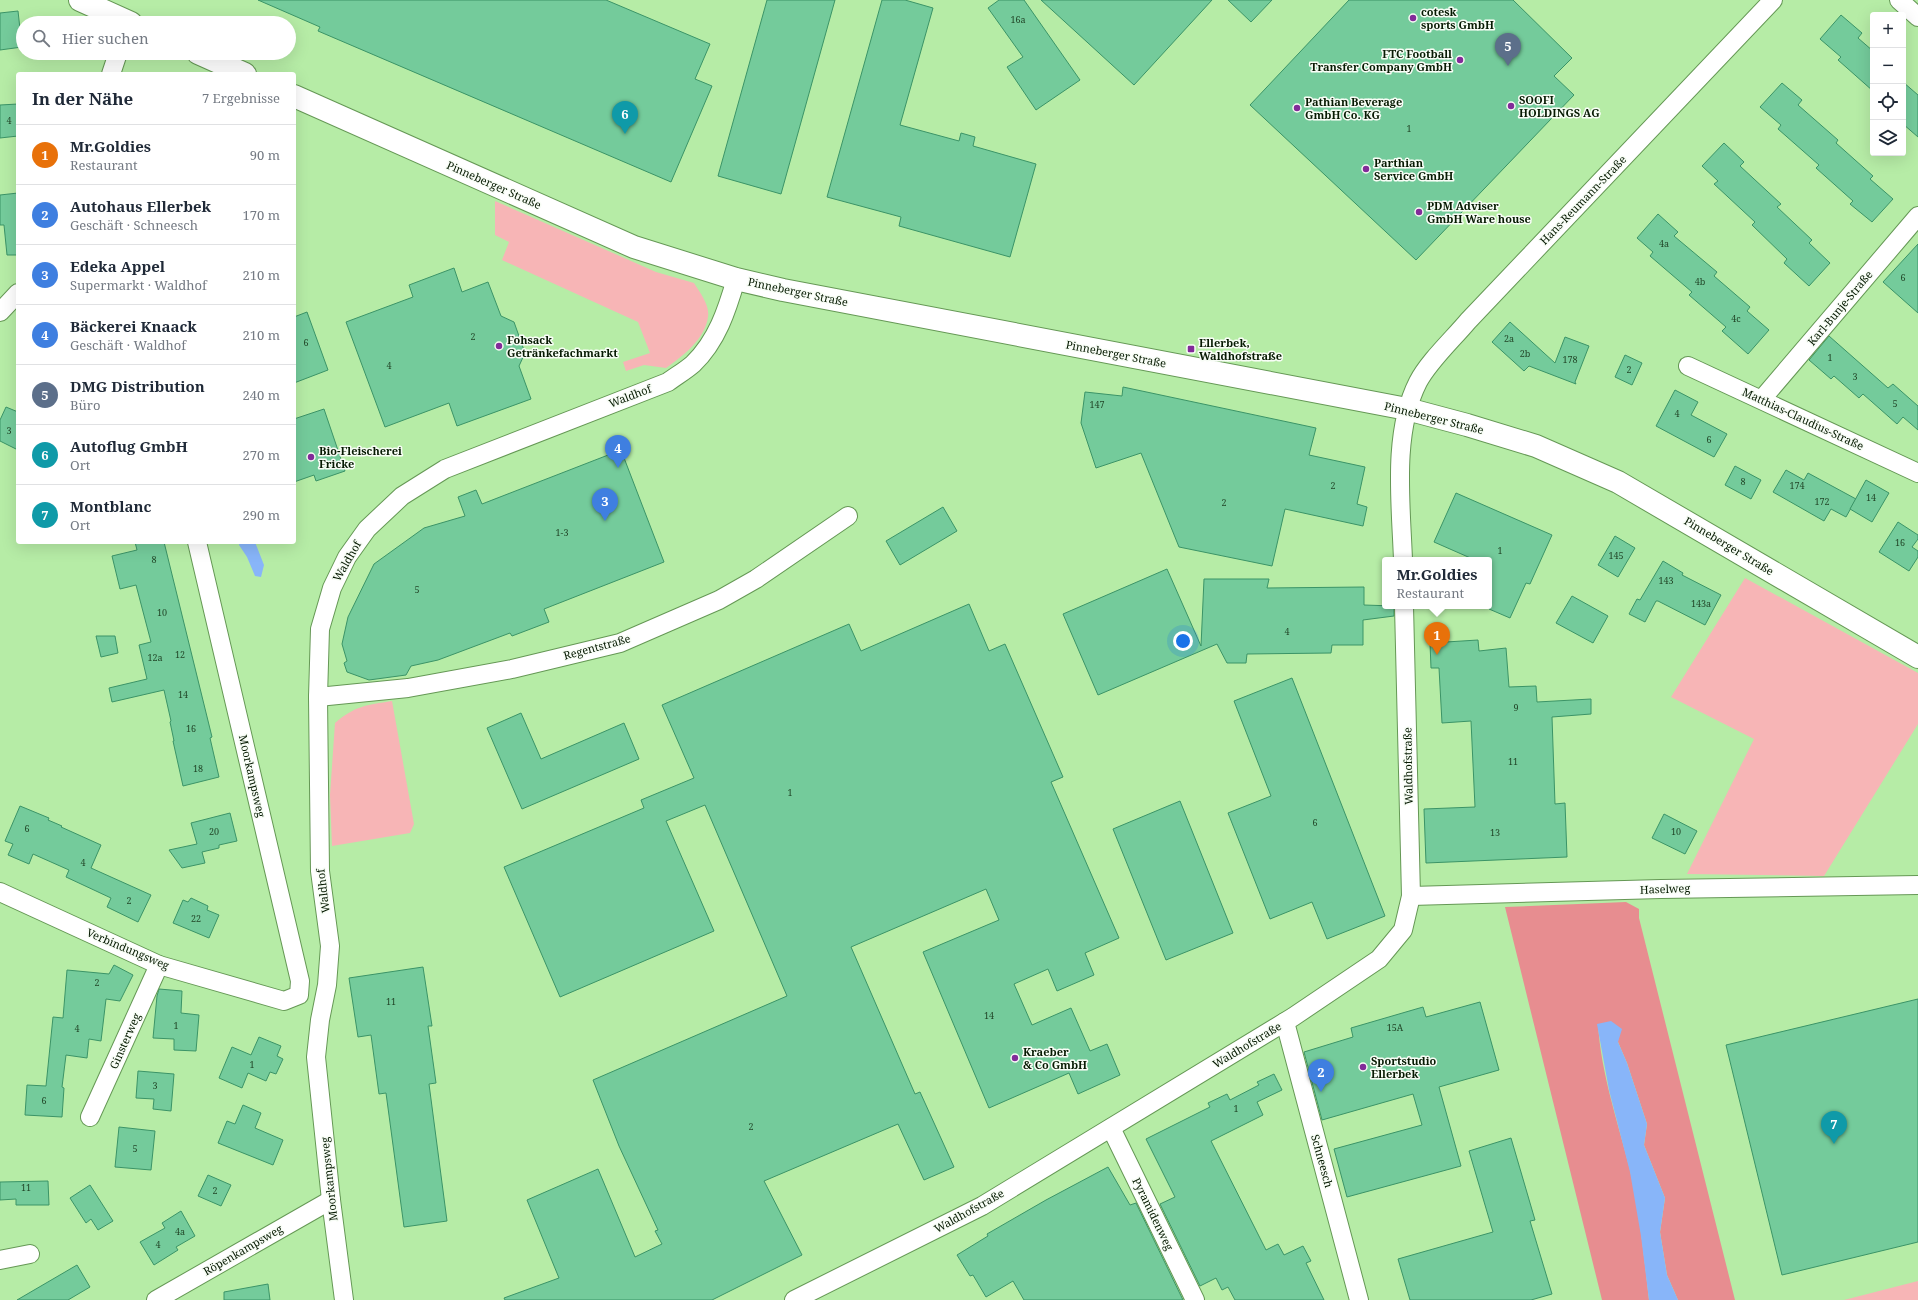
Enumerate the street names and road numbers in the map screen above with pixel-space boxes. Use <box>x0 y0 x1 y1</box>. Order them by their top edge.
street label: Hans-Reumann-Straße <box>1536 152 1629 248</box>
street label: Pinneberger Straße <box>445 157 544 212</box>
street label: Karl-Bunje-Straße <box>1804 267 1876 348</box>
street label: Pinneberger Straße <box>747 274 850 309</box>
street label: Pinneberger Straße <box>1065 336 1168 371</box>
street label: Waldhof <box>606 380 654 411</box>
street label: Matthias-Claudius-Straße <box>1740 384 1866 453</box>
street label: Pinneberger Straße <box>1383 398 1485 437</box>
street label: Pinneberger Straße <box>1682 513 1777 578</box>
street label: Waldhof <box>329 537 365 584</box>
street label: Regentstraße <box>562 630 632 663</box>
street label: Waldhofstraße <box>1399 727 1416 805</box>
street label: Moorkampsweg <box>236 733 269 819</box>
street label: Waldhof <box>312 867 333 914</box>
street label: Haselweg <box>1640 880 1691 897</box>
street label: Verbindungsweg <box>85 924 172 973</box>
street label: Ginsterweg <box>106 1010 144 1071</box>
street label: Waldhofstraße <box>1210 1018 1284 1071</box>
street label: Schneesch <box>1308 1133 1337 1189</box>
street label: Moorkampsweg <box>317 1136 340 1222</box>
street label: Pyramidenweg <box>1129 1175 1178 1253</box>
street label: Waldhofstraße <box>931 1185 1006 1236</box>
street label: Röpenkampsweg <box>200 1221 285 1278</box>

